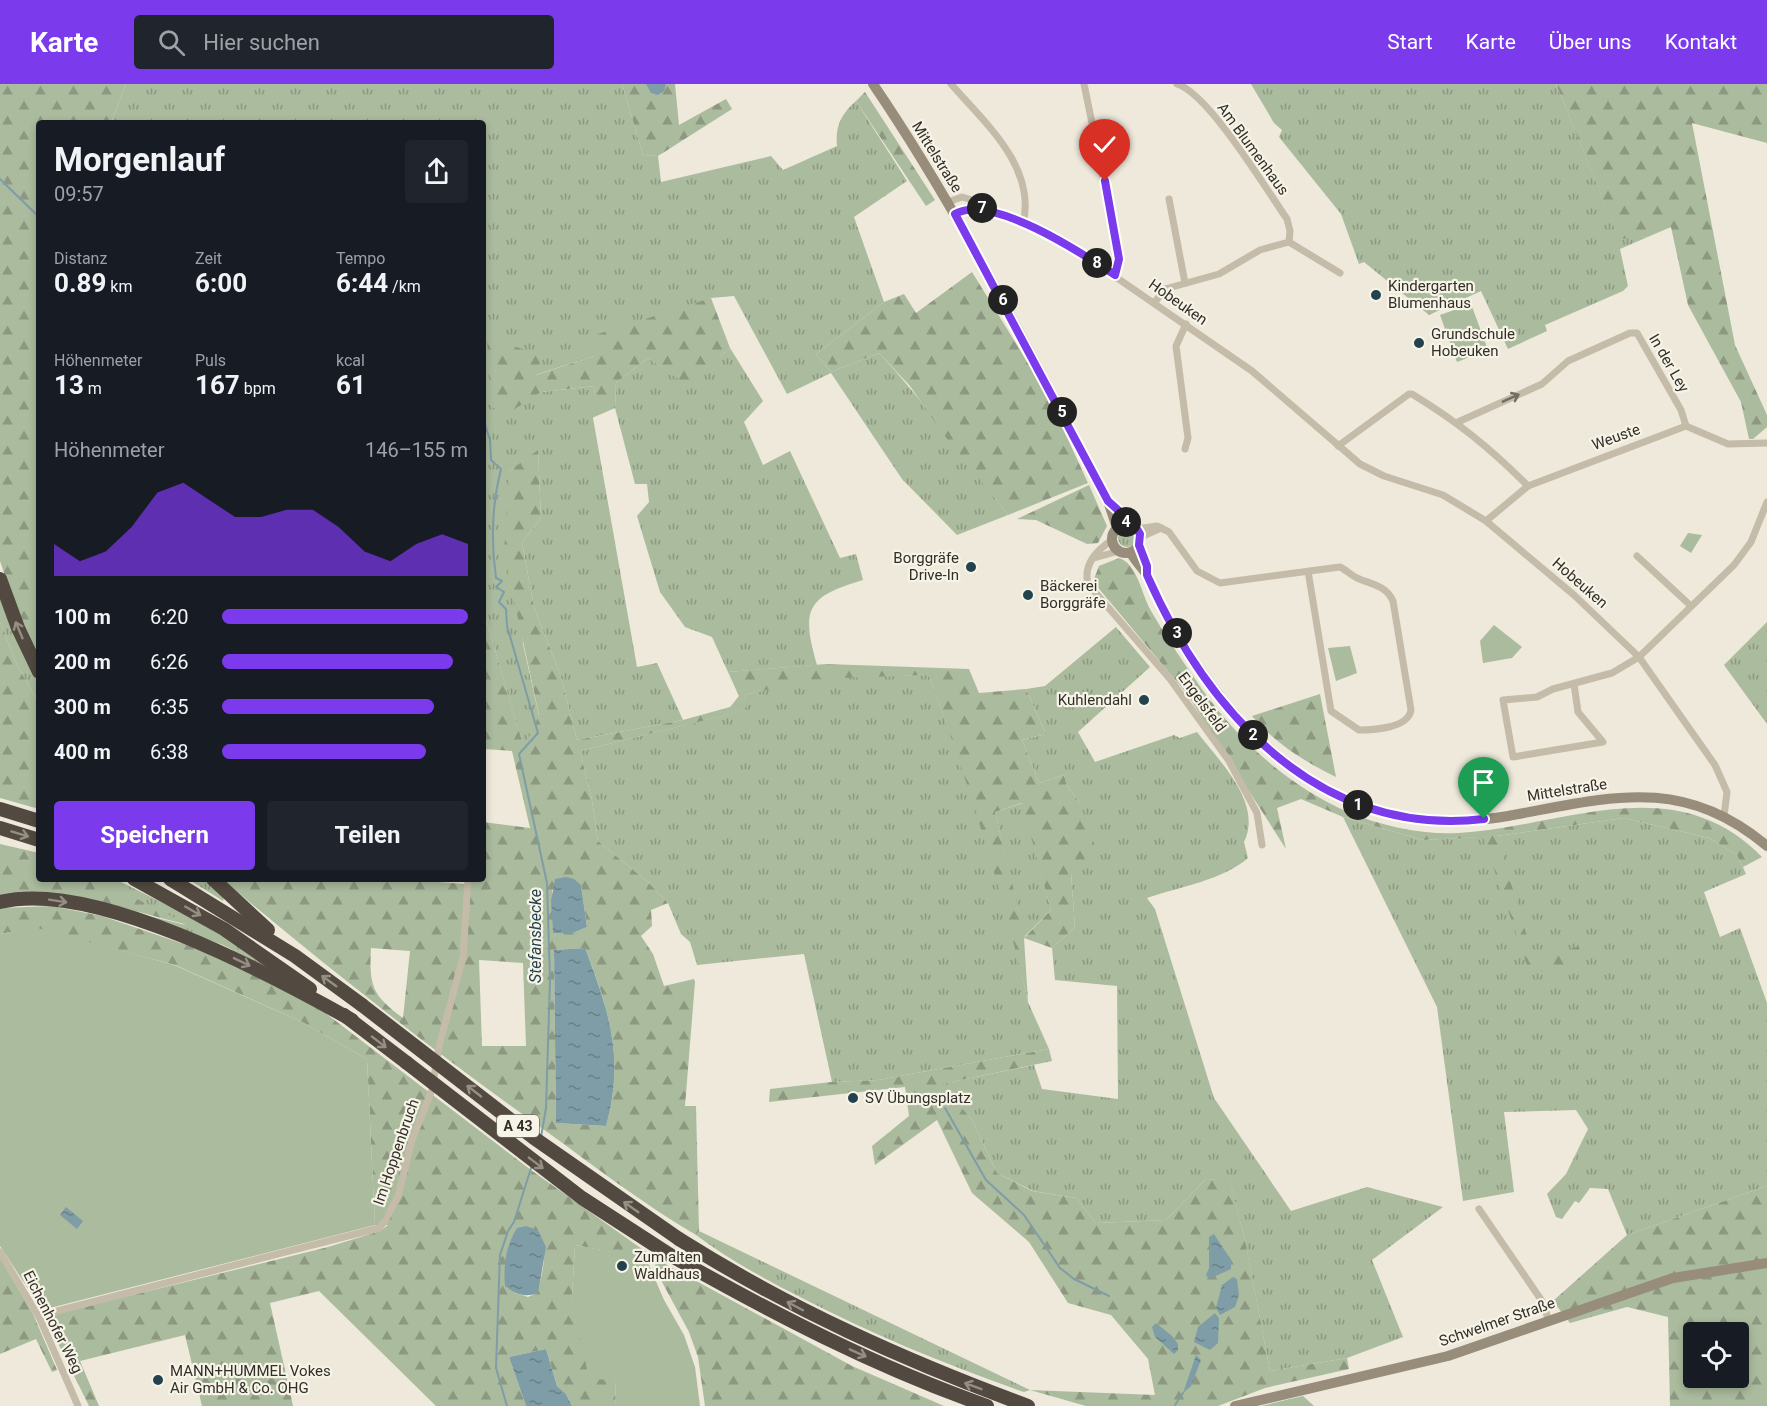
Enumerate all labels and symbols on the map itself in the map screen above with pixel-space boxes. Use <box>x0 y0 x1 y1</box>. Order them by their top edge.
street label: Am Blumenhaus <box>1213 99 1293 199</box>
street label: Mittelstraße <box>908 118 966 196</box>
pin <box>1079 119 1130 181</box>
pin: 7 <box>967 193 997 223</box>
pin: 8 <box>1082 248 1112 278</box>
street label: Hobeuken <box>1145 275 1211 329</box>
place label: Kindergarten Blumenhaus <box>1388 277 1474 312</box>
pin: 6 <box>988 285 1018 315</box>
marker: Kindergarten Blumenhaus <box>1369 288 1383 302</box>
place label: Grundschule Hobeuken <box>1431 325 1515 360</box>
street label: In der Ley <box>1645 331 1693 395</box>
marker: Grundschule Hobeuken <box>1412 336 1426 350</box>
one-way arrow <box>1501 392 1520 403</box>
pin: 5 <box>1047 397 1077 427</box>
street label: Weuste <box>1589 420 1643 454</box>
pin: 4 <box>1111 507 1141 537</box>
place label: Borggräfe Drive-In <box>893 549 959 584</box>
street label: Hobeuken <box>1549 554 1611 612</box>
marker: Borggräfe Drive-In <box>964 560 978 574</box>
place label: Bäckerei Borggräfe <box>1040 577 1106 612</box>
marker: Bäckerei Borggräfe <box>1021 588 1035 602</box>
pin: 3 <box>1162 618 1192 648</box>
one-way arrow <box>13 621 24 639</box>
street label: Engelsfeld <box>1174 669 1230 735</box>
place label: Kuhlendahl <box>1058 691 1132 709</box>
marker: Kuhlendahl <box>1137 693 1151 707</box>
pin: 2 <box>1238 720 1268 750</box>
pin <box>1458 757 1509 819</box>
street label: Mittelstraße <box>1526 775 1608 805</box>
pin: 1 <box>1343 790 1373 820</box>
one-way arrow <box>10 829 29 840</box>
water label: Stefansbecke <box>526 889 545 983</box>
one-way arrow <box>48 896 67 907</box>
one-way arrow <box>184 905 201 917</box>
one-way arrow <box>233 957 251 969</box>
one-way arrow <box>321 974 337 987</box>
one-way arrow <box>371 1035 387 1048</box>
one-way arrow <box>466 1085 482 1098</box>
place label: SV Übungsplatz <box>865 1089 971 1107</box>
marker: SV Übungsplatz <box>846 1091 860 1105</box>
street label: Im Hoppenbruch <box>369 1097 423 1207</box>
road number: A 43 <box>497 1115 539 1137</box>
one-way arrow <box>528 1157 544 1170</box>
one-way arrow <box>623 1201 639 1213</box>
place label: Zum alten Waldhaus <box>634 1248 701 1283</box>
marker: Zum alten Waldhaus <box>615 1259 629 1273</box>
street label: Eichenhofer Weg <box>19 1268 87 1376</box>
street label: Schwelmer Straße <box>1437 1294 1557 1350</box>
one-way arrow <box>787 1300 805 1311</box>
one-way arrow <box>848 1348 866 1359</box>
place label: MANN+HUMMEL Vokes Air GmbH & Co. OHG <box>170 1362 331 1397</box>
marker: MANN+HUMMEL Vokes Air GmbH & Co. OHG <box>151 1373 165 1387</box>
one-way arrow <box>965 1379 983 1390</box>

